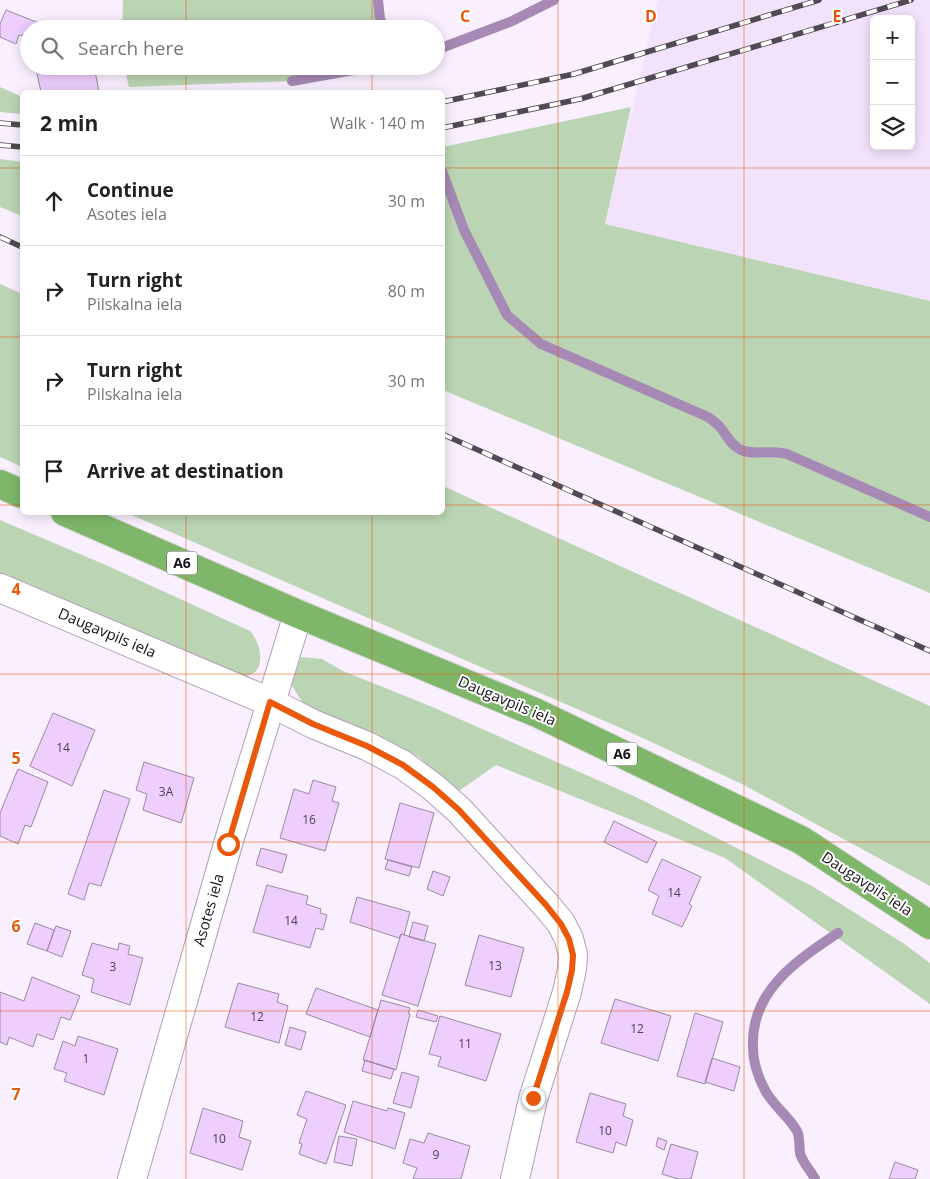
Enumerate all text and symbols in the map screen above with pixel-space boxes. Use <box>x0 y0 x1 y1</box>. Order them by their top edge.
text: C <box>460 5 470 27</box>
text: D <box>645 5 657 27</box>
text: E <box>833 5 842 27</box>
map controls <box>870 15 915 150</box>
button: + <box>870 15 915 60</box>
search box <box>20 20 445 75</box>
icon: search <box>38 34 66 62</box>
text: Search here <box>78 35 184 61</box>
button: − <box>870 60 915 105</box>
button: layers <box>870 105 915 150</box>
text: 2 min <box>40 109 98 137</box>
text: Walk · 140 m <box>330 112 425 134</box>
text: Continue <box>87 177 174 203</box>
icon: ahead <box>40 187 68 215</box>
text: 30 m <box>388 190 425 212</box>
text: Asotes iela <box>87 203 167 225</box>
text: Turn right <box>87 267 182 293</box>
icon: right <box>40 277 68 305</box>
text: 80 m <box>388 280 425 302</box>
text: Pilskalna iela <box>87 293 182 315</box>
text: Turn right <box>87 357 182 383</box>
icon: right <box>40 367 68 395</box>
text: 30 m <box>388 370 425 392</box>
text: Pilskalna iela <box>87 383 182 405</box>
icon: arrive <box>40 457 68 485</box>
text: Arrive at destination <box>87 458 284 484</box>
road number: A6 <box>167 552 197 574</box>
text: 4 <box>11 578 21 600</box>
street label: Daugavpils iela <box>55 602 159 662</box>
street label: Daugavpils iela <box>455 670 559 730</box>
house number: 14 <box>56 739 70 756</box>
road number: A6 <box>607 742 637 766</box>
text: 5 <box>11 747 21 769</box>
house number: 3A <box>159 783 174 800</box>
house number: 16 <box>302 811 316 828</box>
route start <box>217 833 240 856</box>
street label: Daugavpils iela <box>818 846 917 920</box>
street label: Asotes iela <box>188 871 228 948</box>
house number: 14 <box>667 884 681 901</box>
house number: 14 <box>284 912 298 929</box>
text: 6 <box>11 915 21 937</box>
house number: 13 <box>488 957 502 974</box>
house number: 3 <box>110 958 117 975</box>
house number: 12 <box>250 1008 264 1025</box>
house number: 12 <box>630 1020 644 1037</box>
house number: 11 <box>458 1035 472 1052</box>
house number: 1 <box>83 1050 89 1067</box>
text: 7 <box>11 1083 21 1105</box>
route end <box>522 1087 545 1110</box>
house number: 10 <box>598 1122 612 1139</box>
house number: 10 <box>212 1130 226 1147</box>
house number: 9 <box>433 1146 440 1163</box>

